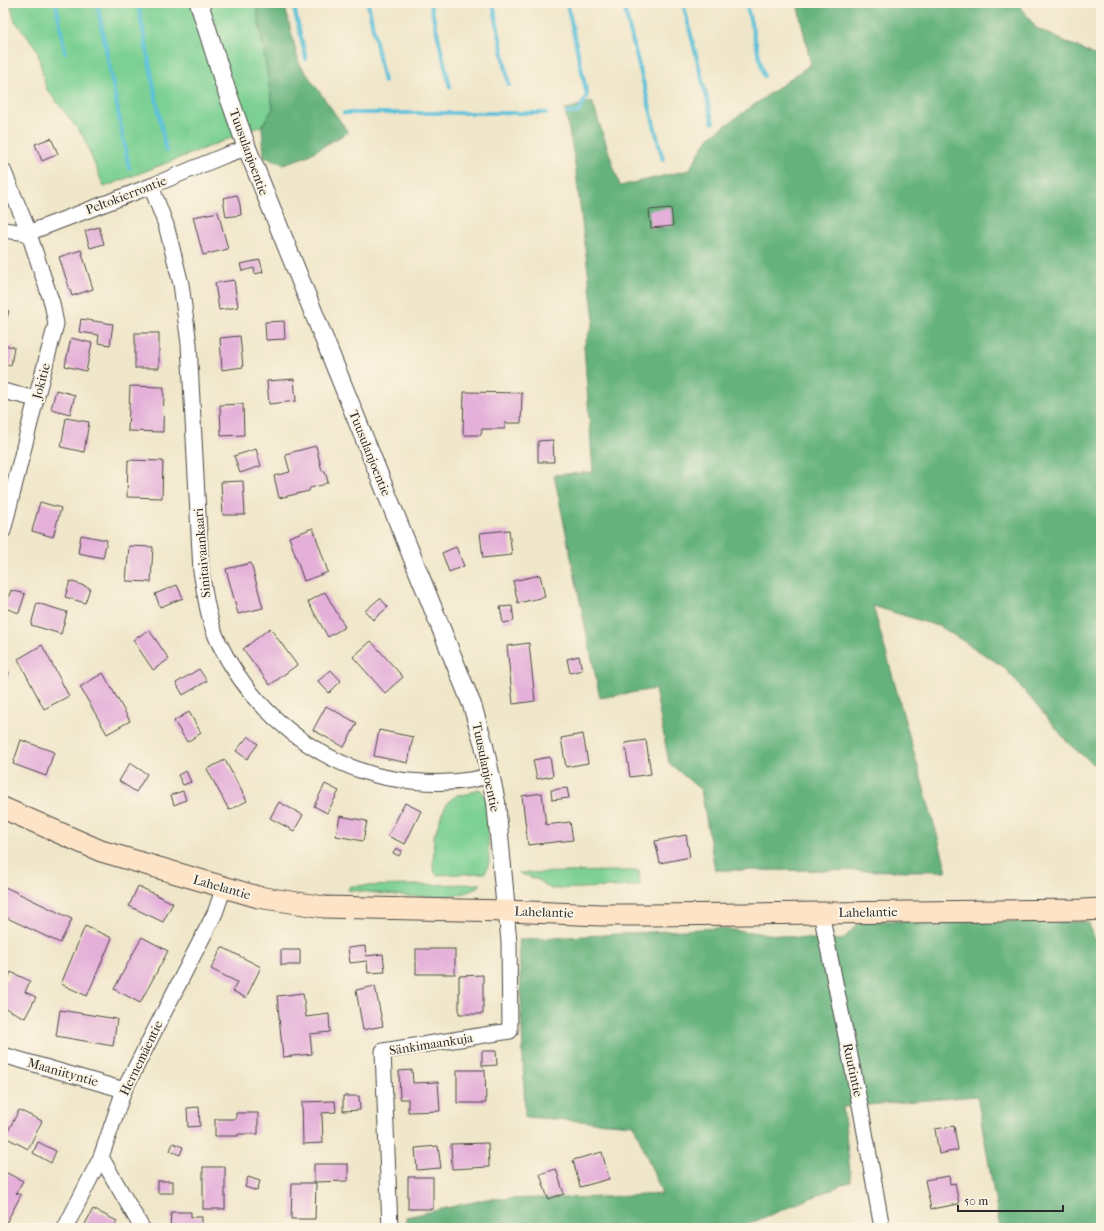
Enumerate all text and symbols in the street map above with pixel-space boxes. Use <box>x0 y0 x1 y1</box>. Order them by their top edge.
street label: Tuusulanjoentie <box>226 107 272 198</box>
street label: Peltokierrontie <box>84 173 169 217</box>
street label: Jokitie <box>29 361 53 401</box>
street label: Tuusulanjoentie <box>346 408 394 499</box>
street label: Sinitaivaankaari <box>191 507 213 599</box>
street label: Tuusulanjoentie <box>469 721 503 814</box>
street label: Lahelantie <box>191 872 253 903</box>
street label: Lahelantie <box>514 903 574 921</box>
street label: Lahelantie <box>838 904 898 920</box>
street label: Hernemäentie <box>116 1018 166 1098</box>
street label: Sänkimaankuja <box>388 1030 475 1058</box>
street label: Ruutintie <box>840 1042 866 1099</box>
street label: Maaniityntie <box>26 1055 101 1089</box>
scale bar <box>958 1187 1063 1213</box>
text: 50 m <box>964 1194 988 1208</box>

